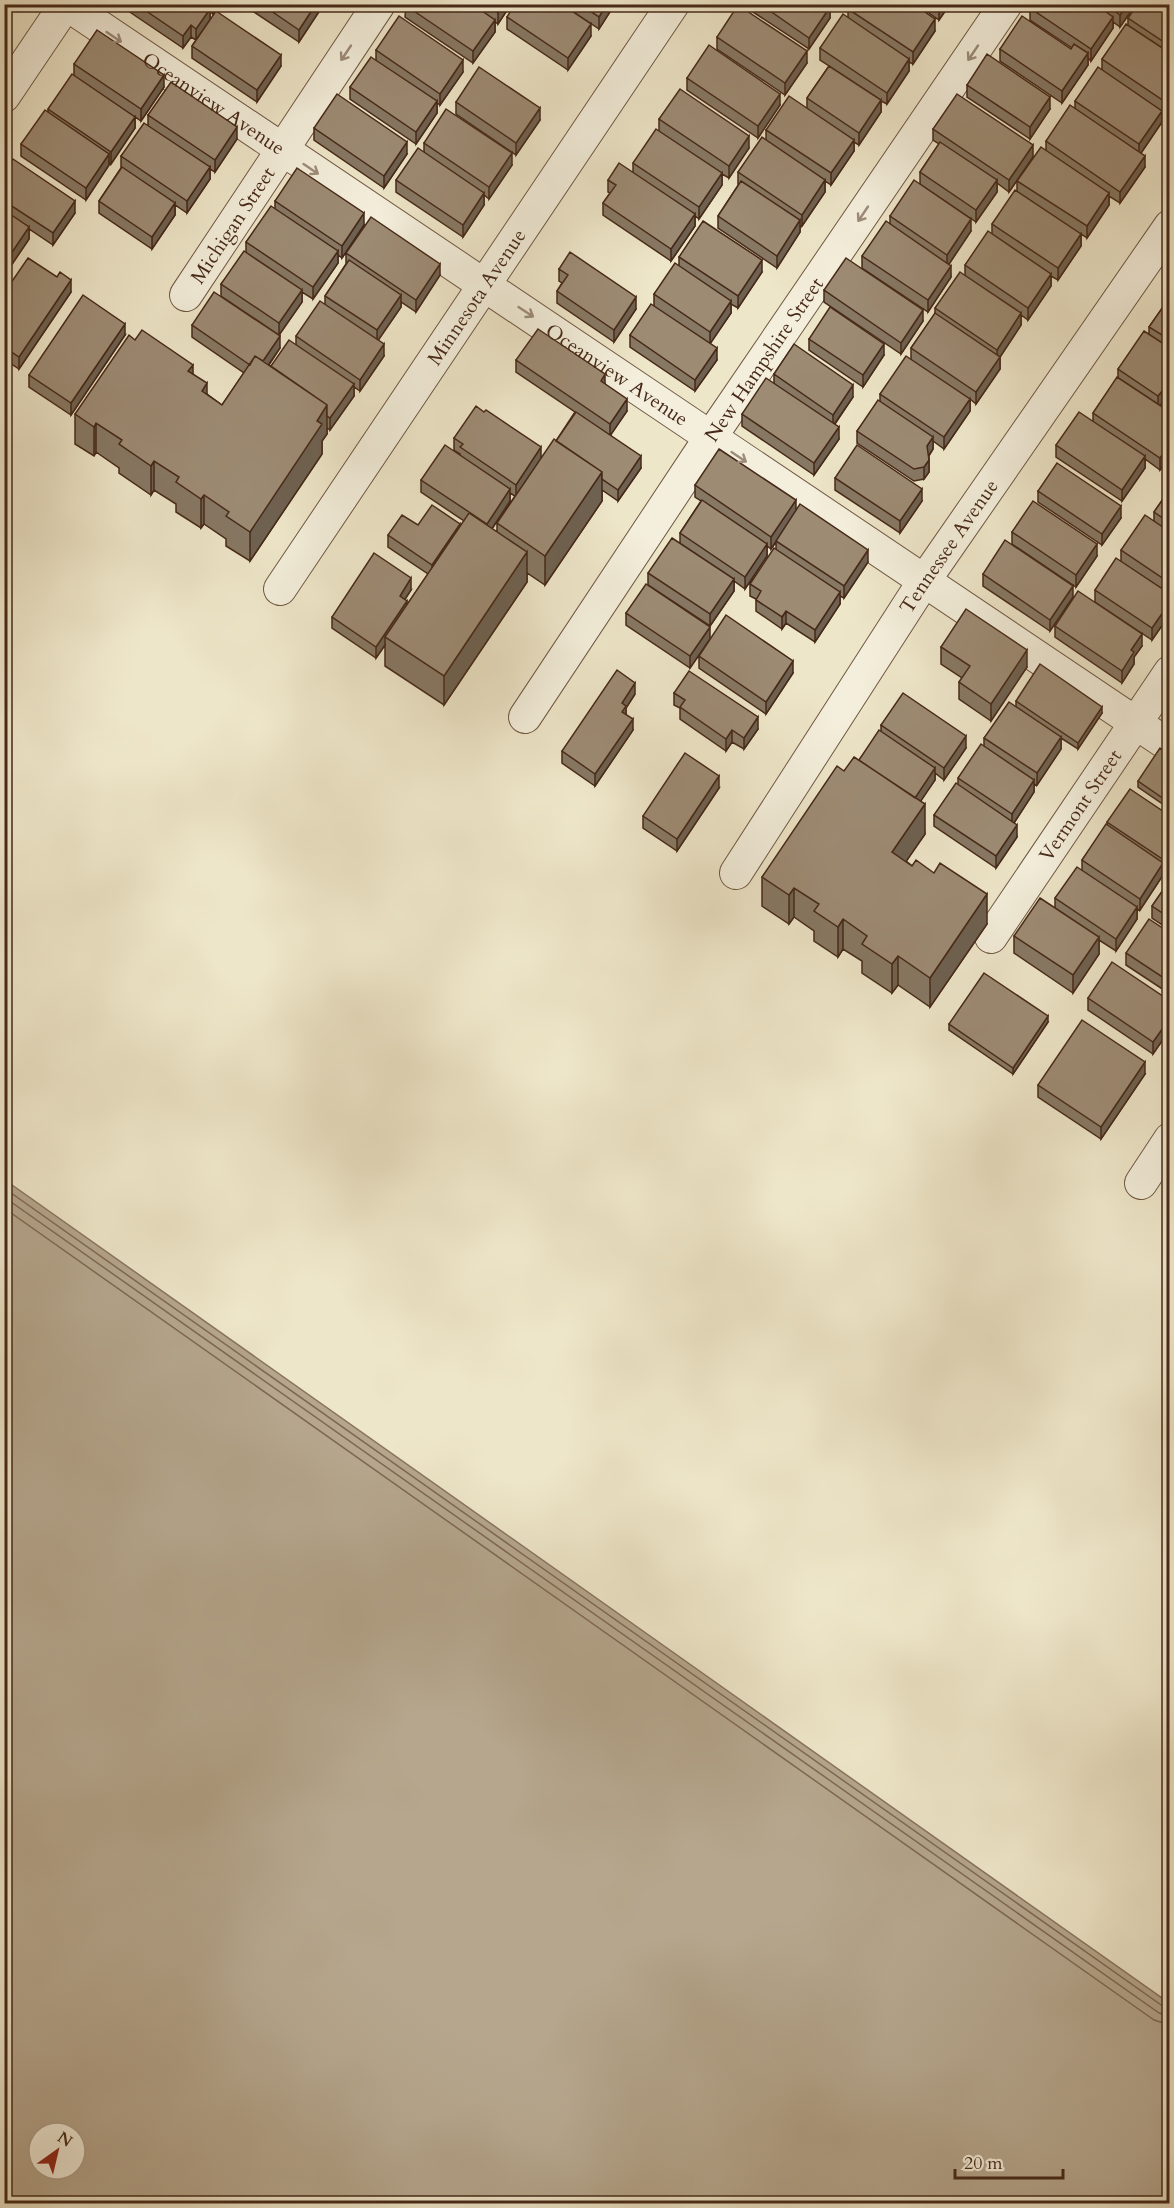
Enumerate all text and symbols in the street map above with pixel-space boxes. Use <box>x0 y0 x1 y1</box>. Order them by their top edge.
one-way arrow <box>105 31 122 43</box>
one-way arrow <box>340 44 352 61</box>
one-way arrow <box>967 44 979 60</box>
street label: Oceanview Avenue <box>137 46 290 161</box>
street label: Michigan Street <box>184 161 281 289</box>
one-way arrow <box>302 163 319 175</box>
one-way arrow <box>857 205 869 221</box>
street label: Minnesota Avenue <box>421 223 532 370</box>
street label: New Hampshire Street <box>698 271 830 447</box>
one-way arrow <box>517 306 533 318</box>
street label: Oceanview Avenue <box>540 317 694 432</box>
one-way arrow <box>730 451 747 463</box>
street label: Tennessee Avenue <box>893 473 1004 619</box>
street label: Vermont Street <box>1032 743 1128 867</box>
north arrow <box>27 2121 87 2181</box>
text: N <box>53 2126 77 2152</box>
scale bar <box>955 2142 1063 2180</box>
text: 20 m <box>964 2151 1003 2176</box>

